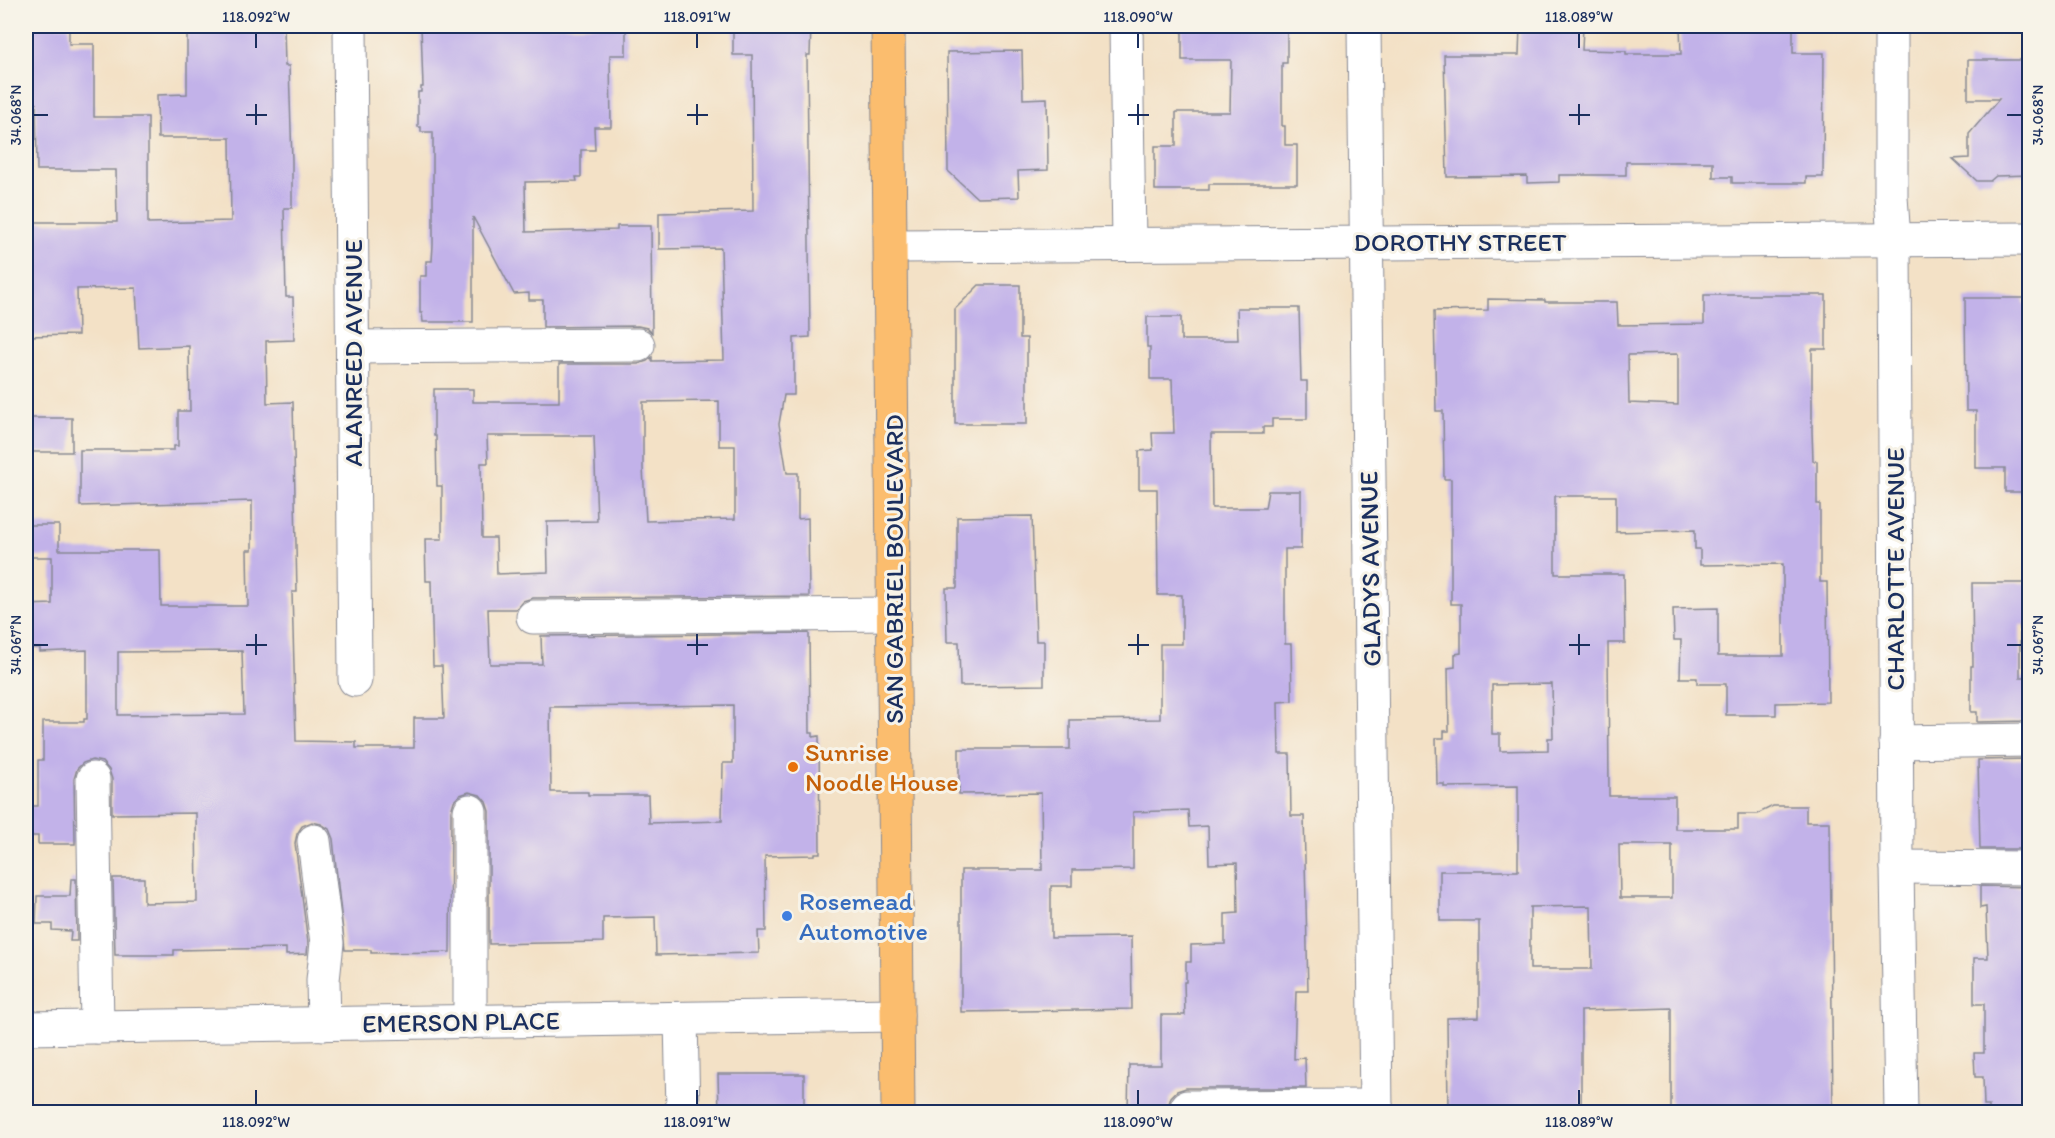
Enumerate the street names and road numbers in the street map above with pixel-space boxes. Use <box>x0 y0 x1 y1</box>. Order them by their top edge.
street label: DOROTHY STREET <box>1354 226 1567 258</box>
street label: ALANREED AVENUE <box>337 239 369 467</box>
street label: SAN GABRIEL BOULEVARD <box>878 414 910 724</box>
street label: CHARLOTTE AVENUE <box>1879 447 1911 691</box>
street label: GLADYS AVENUE <box>1352 471 1388 667</box>
street label: EMERSON PLACE <box>362 1004 560 1040</box>

